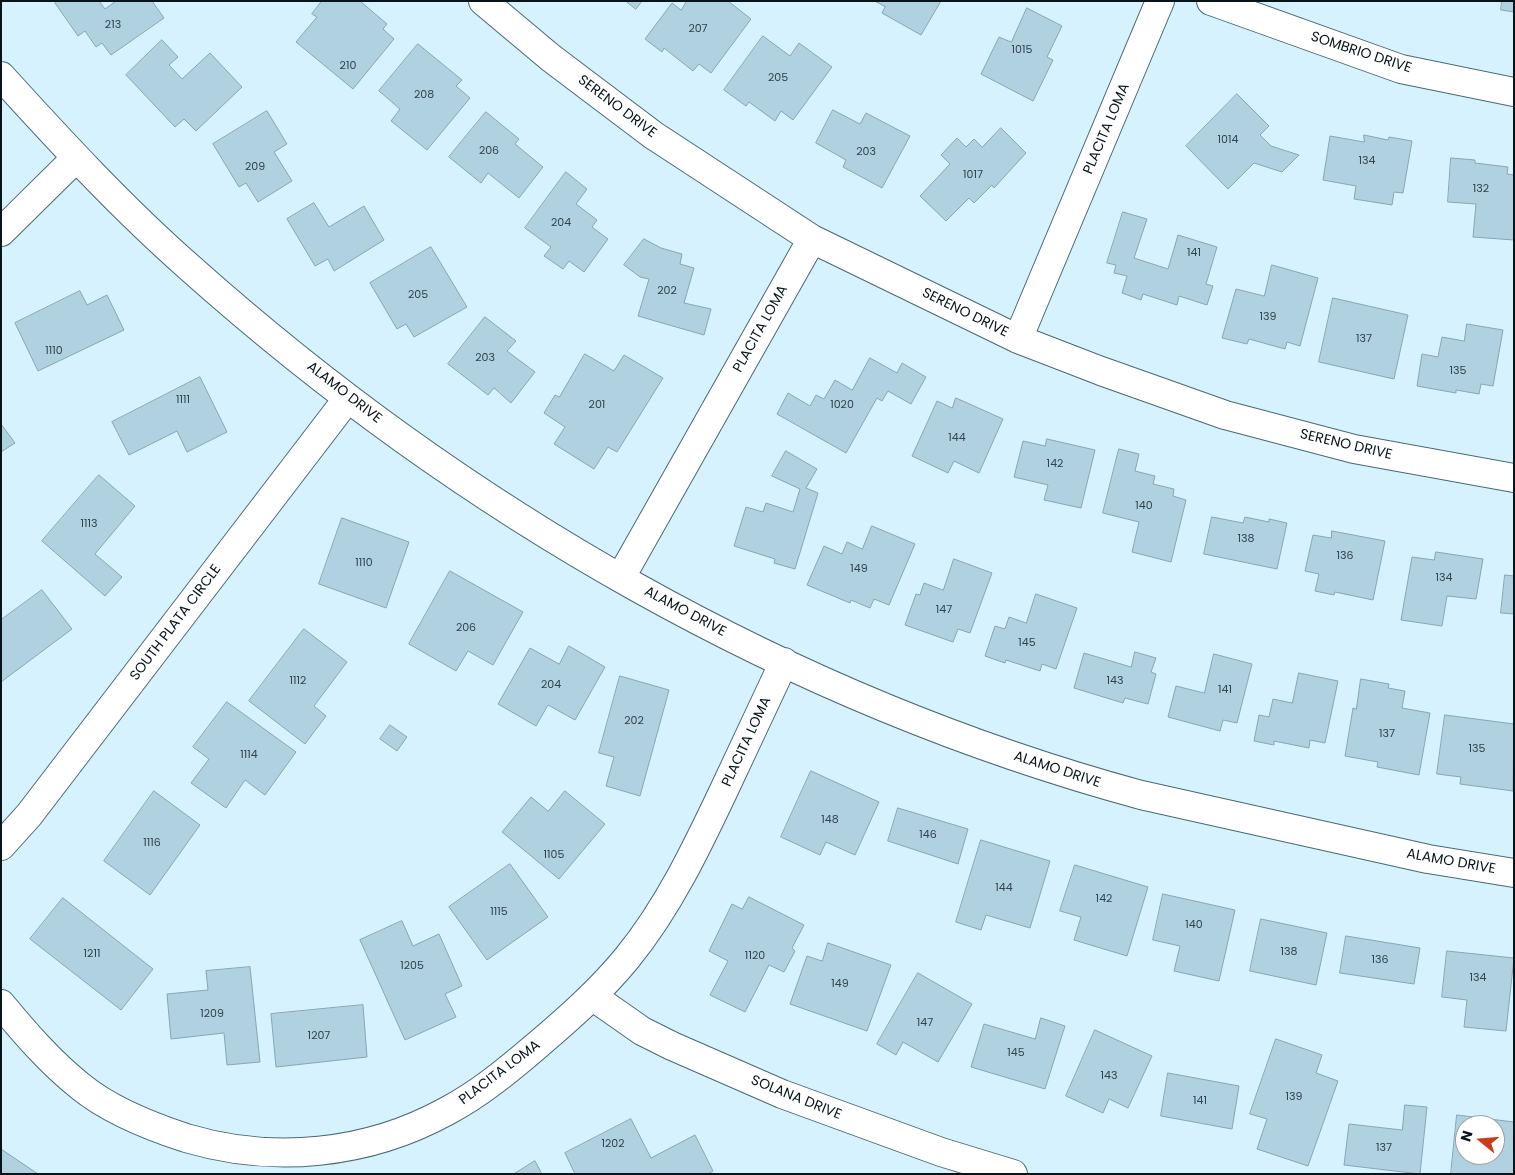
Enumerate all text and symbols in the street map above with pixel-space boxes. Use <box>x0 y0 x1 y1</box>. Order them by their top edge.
house number: 213 <box>105 18 121 32</box>
house number: 207 <box>688 22 708 36</box>
street label: SOMBRIO DRIVE <box>1308 29 1414 77</box>
house number: 1015 <box>1012 43 1032 57</box>
house number: 210 <box>340 59 356 73</box>
house number: 205 <box>768 71 788 85</box>
street label: SERENO DRIVE <box>574 72 660 142</box>
street label: PLACITA LOMA <box>1080 81 1134 177</box>
house number: 208 <box>414 88 434 102</box>
house number: 1014 <box>1218 133 1238 147</box>
house number: 206 <box>479 144 499 158</box>
house number: 203 <box>856 145 876 159</box>
house number: 134 <box>1359 154 1375 168</box>
house number: 209 <box>245 160 265 174</box>
house number: 1017 <box>963 168 983 182</box>
house number: 132 <box>1473 182 1489 196</box>
house number: 204 <box>551 216 571 230</box>
house number: 141 <box>1187 246 1201 260</box>
street label: PLACITA LOMA <box>730 282 792 376</box>
house number: 202 <box>657 284 677 298</box>
street label: SERENO DRIVE <box>919 285 1011 341</box>
house number: 205 <box>408 288 428 302</box>
house number: 139 <box>1260 310 1276 324</box>
house number: 137 <box>1356 332 1372 346</box>
house number: 1110 <box>45 344 63 358</box>
house number: 203 <box>475 351 495 365</box>
street label: ALAMO DRIVE <box>303 359 385 427</box>
house number: 135 <box>1450 364 1466 378</box>
house number: 1111 <box>176 393 190 407</box>
house number: 201 <box>589 398 605 412</box>
house number: 1020 <box>830 398 854 412</box>
street label: SERENO DRIVE <box>1298 426 1394 464</box>
house number: 144 <box>948 431 966 445</box>
house number: 142 <box>1047 457 1063 471</box>
house number: 140 <box>1135 499 1153 513</box>
house number: 1113 <box>80 517 98 531</box>
house number: 138 <box>1238 532 1254 546</box>
house number: 136 <box>1337 549 1353 563</box>
house number: 1110 <box>355 556 373 570</box>
street label: SOUTH PLATA CIRCLE <box>127 562 225 684</box>
house number: 149 <box>850 562 868 576</box>
house number: 134 <box>1436 571 1452 585</box>
street label: ALAMO DRIVE <box>641 583 729 641</box>
house number: 147 <box>936 603 952 617</box>
house number: 206 <box>456 621 476 635</box>
house number: 145 <box>1018 636 1036 650</box>
house number: 1112 <box>290 674 306 688</box>
house number: 143 <box>1107 674 1123 688</box>
house number: 204 <box>541 678 561 692</box>
house number: 141 <box>1218 683 1232 697</box>
street label: PLACITA LOMA <box>719 694 775 790</box>
house number: 202 <box>624 714 644 728</box>
house number: 137 <box>1379 727 1395 741</box>
house number: 135 <box>1469 742 1485 756</box>
house number: 1114 <box>240 748 258 762</box>
street label: ALAMO DRIVE <box>1012 748 1102 792</box>
house number: 148 <box>821 813 839 827</box>
house number: 146 <box>919 828 937 842</box>
house number: 1116 <box>143 836 161 850</box>
street label: ALAMO DRIVE <box>1405 846 1497 878</box>
house number: 1105 <box>544 848 564 862</box>
house number: 144 <box>995 881 1013 895</box>
house number: 142 <box>1096 892 1112 906</box>
house number: 1115 <box>490 905 508 919</box>
house number: 140 <box>1185 918 1203 932</box>
house number: 138 <box>1281 945 1297 959</box>
house number: 1211 <box>84 947 100 961</box>
house number: 1120 <box>745 949 765 963</box>
house number: 136 <box>1372 953 1388 967</box>
house number: 1205 <box>400 959 424 973</box>
house number: 134 <box>1470 971 1486 985</box>
house number: 149 <box>831 977 849 991</box>
house number: 1209 <box>200 1007 224 1021</box>
house number: 147 <box>917 1016 933 1030</box>
house number: 1207 <box>308 1029 330 1043</box>
street label: PLACITA LOMA <box>456 1037 544 1109</box>
house number: 145 <box>1007 1046 1025 1060</box>
house number: 143 <box>1101 1069 1117 1083</box>
street label: SOLANA DRIVE <box>748 1072 844 1124</box>
house number: 139 <box>1286 1090 1302 1104</box>
house number: 141 <box>1193 1094 1207 1108</box>
north arrow <box>1455 1115 1505 1165</box>
text: N <box>1456 1128 1478 1144</box>
house number: 1202 <box>601 1137 625 1151</box>
house number: 137 <box>1376 1141 1392 1155</box>

